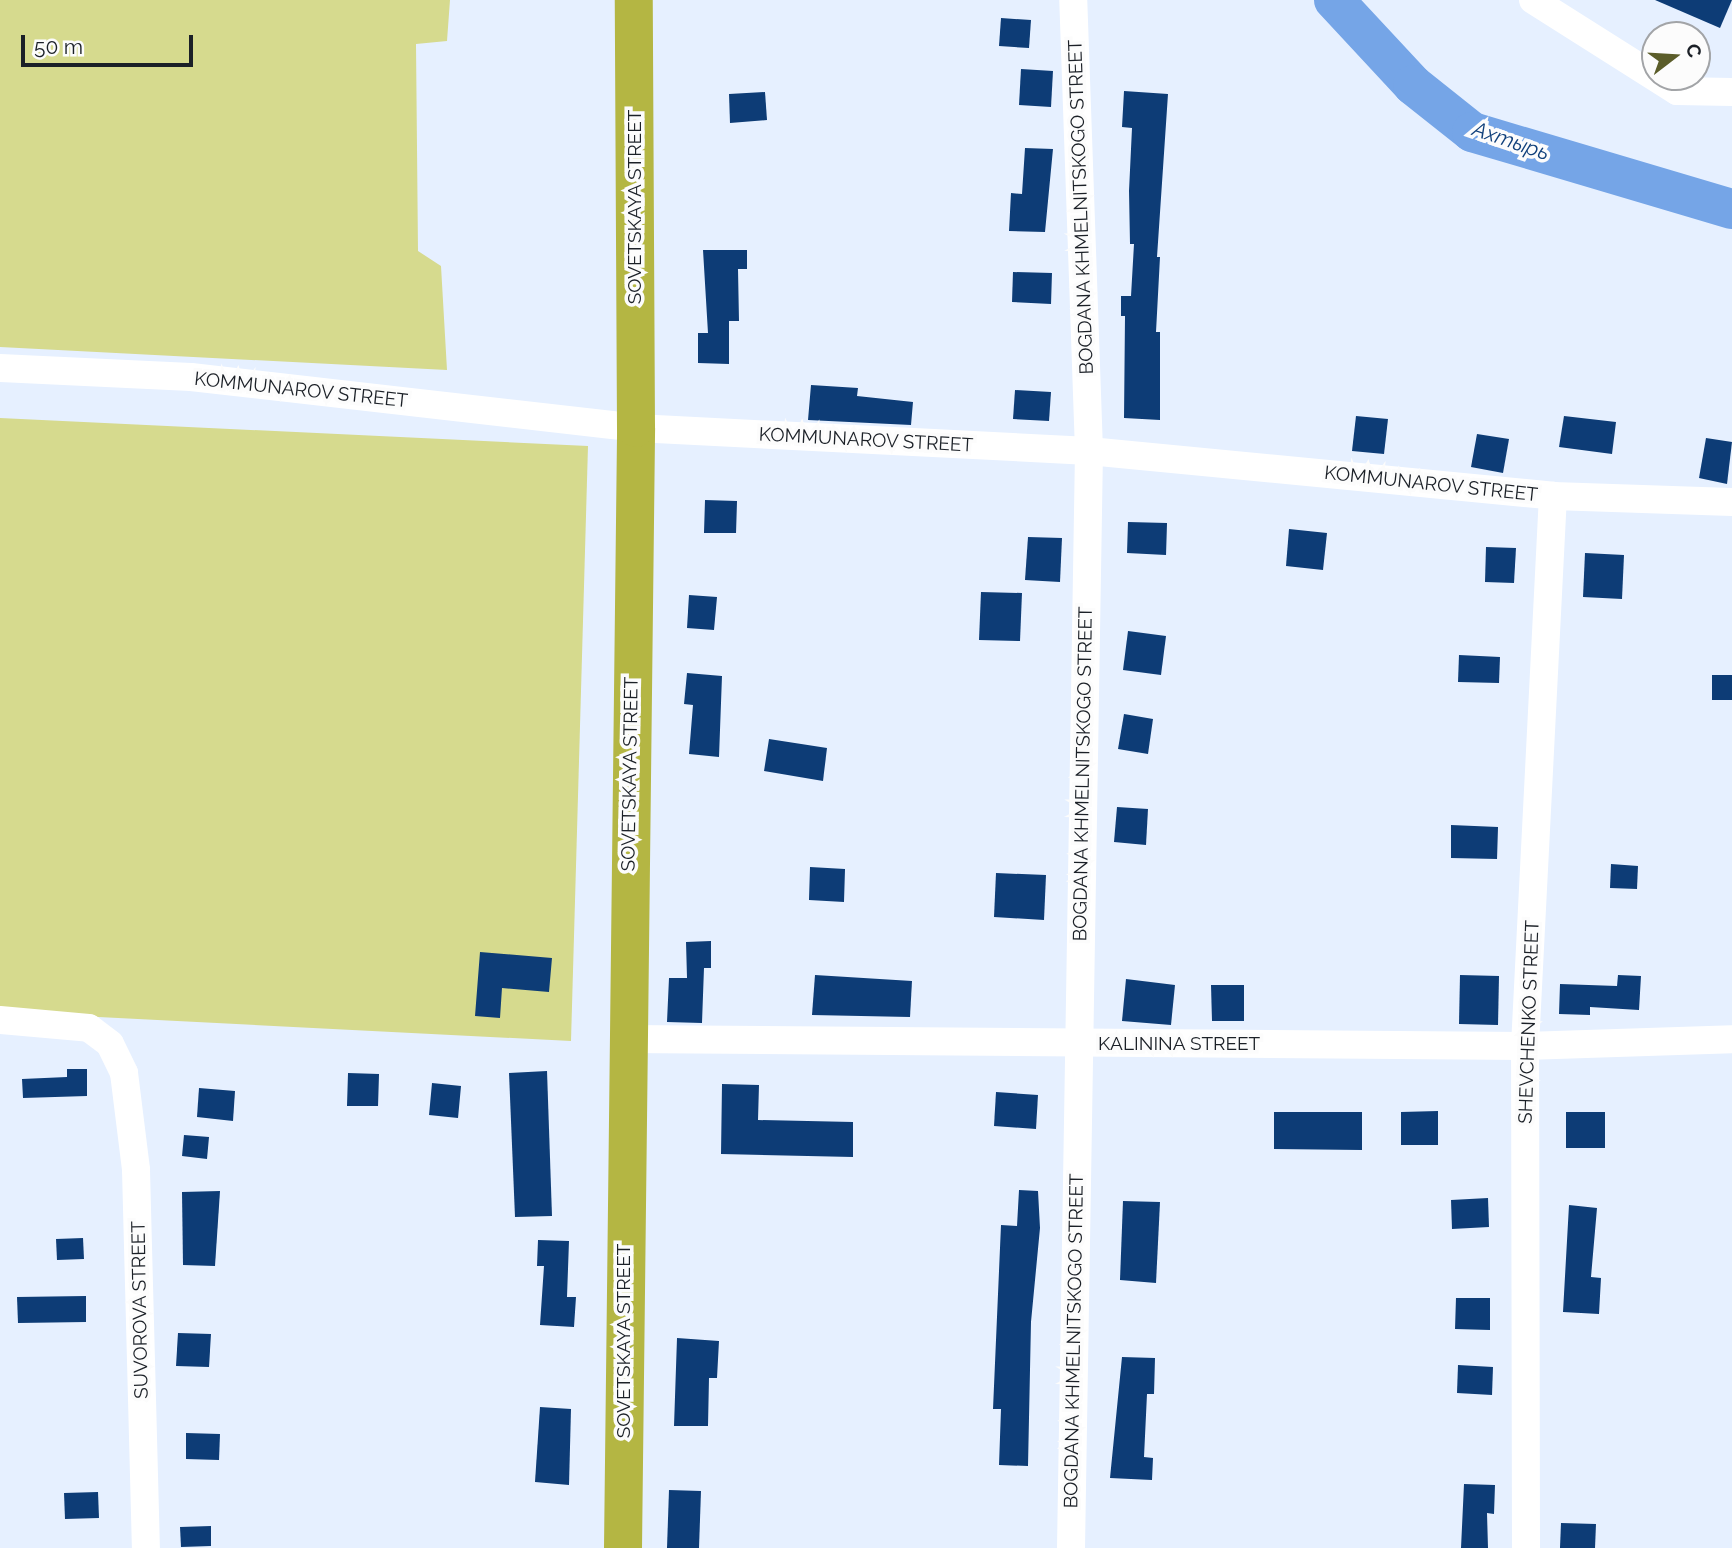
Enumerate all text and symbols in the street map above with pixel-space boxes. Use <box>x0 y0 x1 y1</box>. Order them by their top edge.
scale bar <box>24 21 196 65</box>
north arrow <box>1641 21 1711 91</box>
text: 50 m <box>34 34 83 59</box>
street label: BOGDANA KHMELNITSKOGO STREET <box>1064 39 1098 375</box>
text: С <box>1682 41 1707 60</box>
street label: SOVETSKAYA STREET <box>624 109 646 305</box>
water label: Ахтырь <box>1469 116 1553 166</box>
street label: KOMMUNAROV STREET <box>193 367 409 413</box>
street label: KOMMUNAROV STREET <box>758 423 974 457</box>
street label: KOMMUNAROV STREET <box>1323 461 1539 507</box>
street label: BOGDANA KHMELNITSKOGO STREET <box>1069 606 1097 942</box>
street label: SOVETSKAYA STREET <box>617 676 643 872</box>
street label: SHEVCHENKO STREET <box>1514 920 1544 1124</box>
street label: KALININA STREET <box>1098 1033 1260 1055</box>
street label: BOGDANA KHMELNITSKOGO STREET <box>1060 1173 1088 1509</box>
street label: SUVOROVA STREET <box>127 1221 153 1399</box>
street label: SOVETSKAYA STREET <box>613 1243 635 1439</box>

